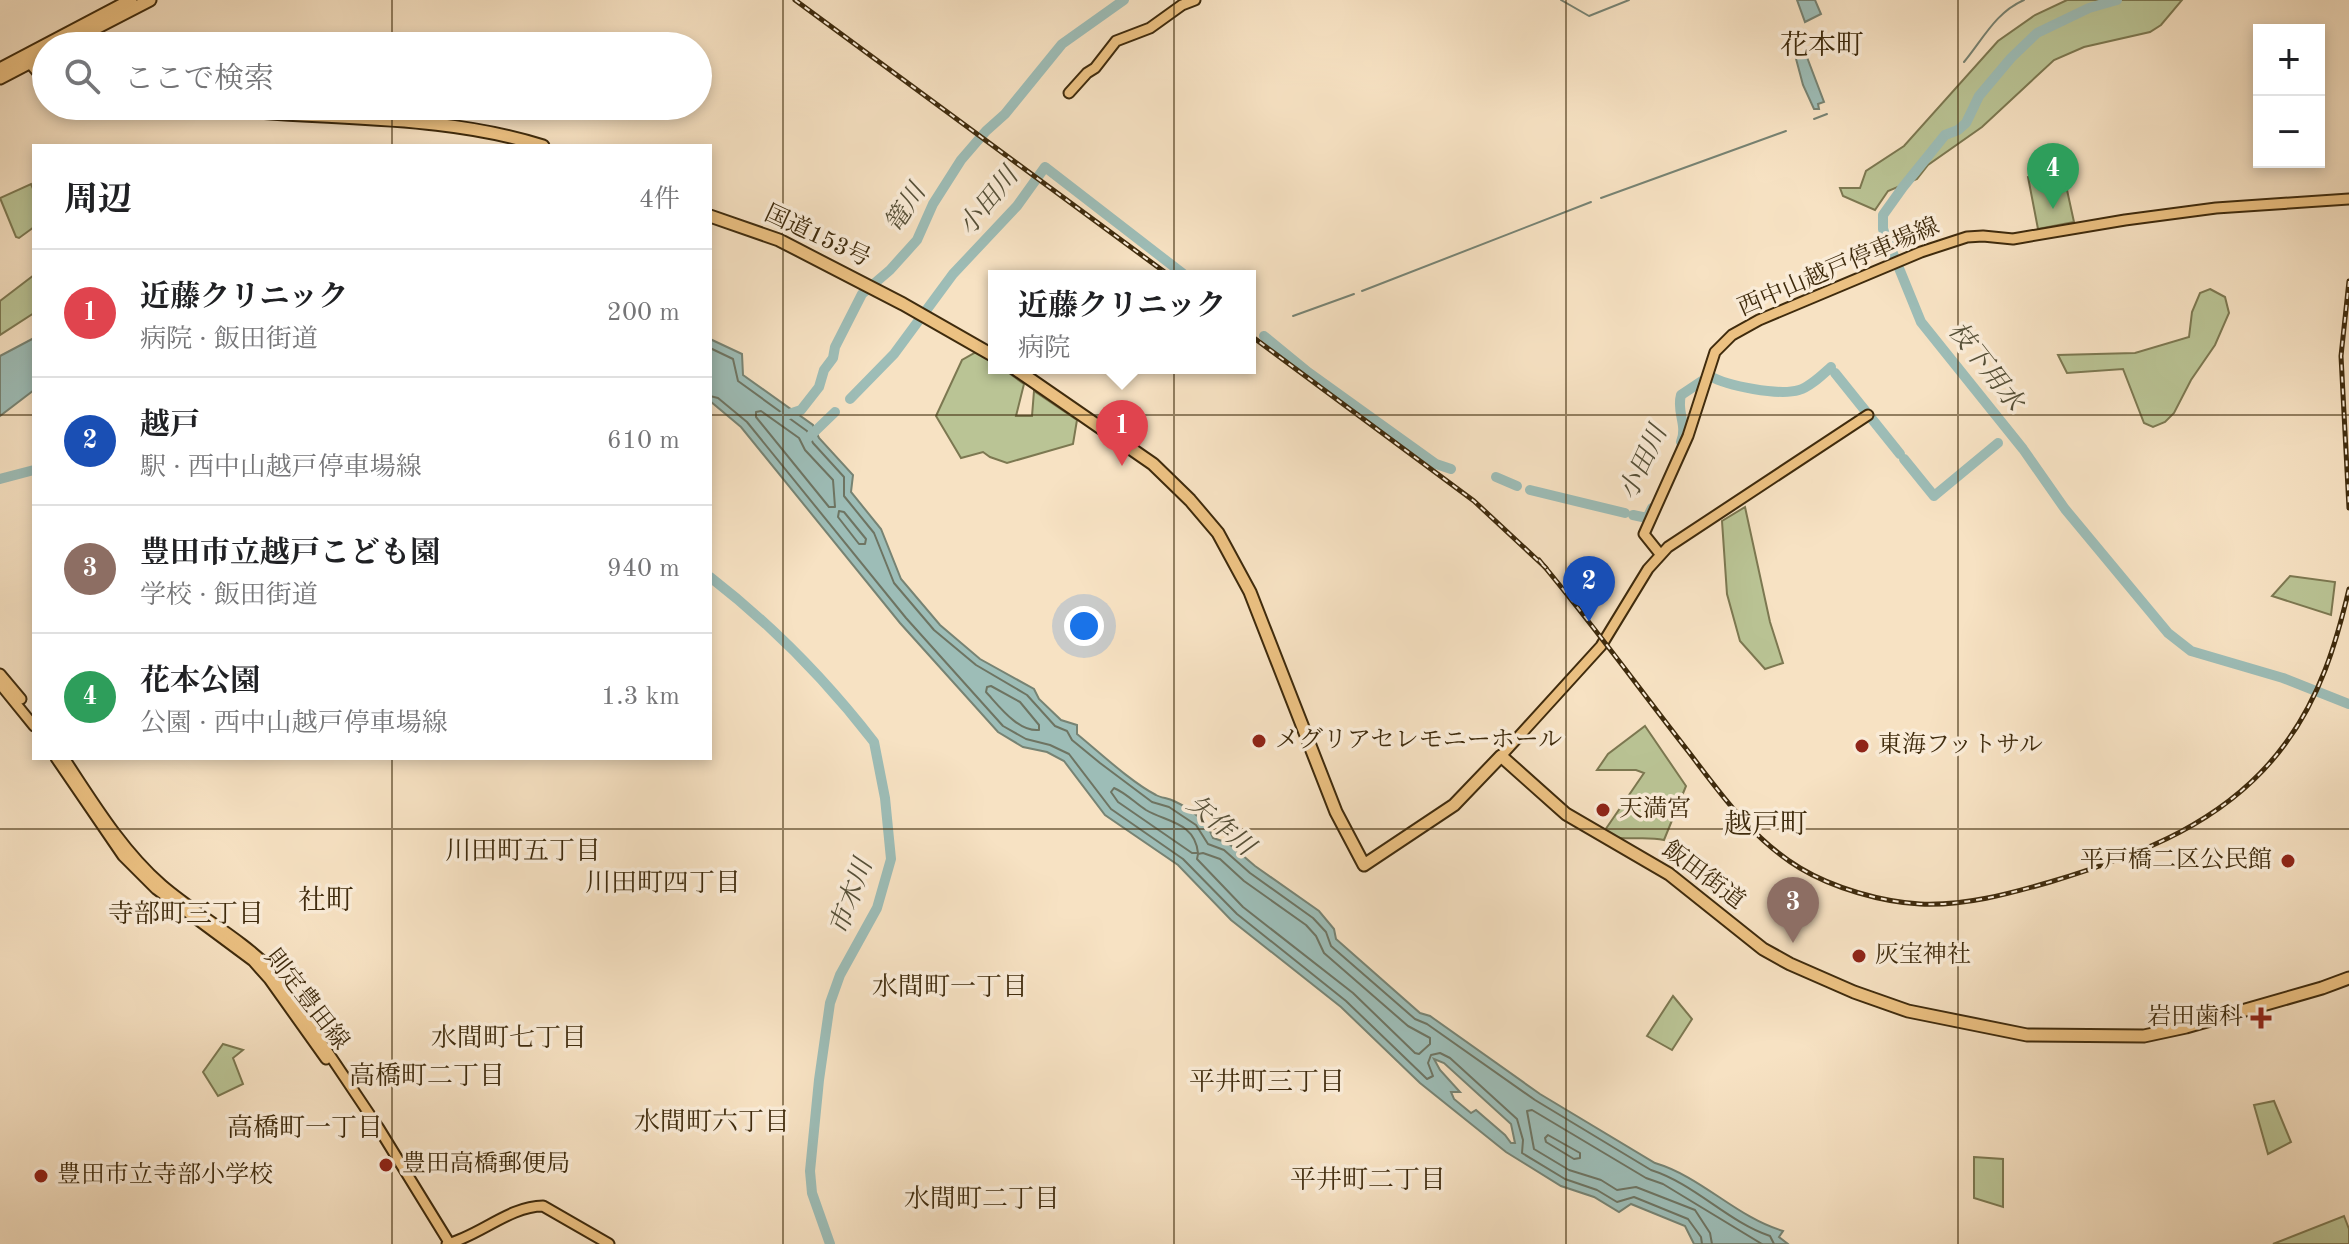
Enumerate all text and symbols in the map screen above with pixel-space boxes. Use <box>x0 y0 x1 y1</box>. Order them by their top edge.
map controls <box>2253 24 2325 168</box>
button: + <box>2253 24 2325 96</box>
district label: 花本町 <box>1780 30 1864 61</box>
search box <box>32 32 712 120</box>
icon: search <box>60 54 104 98</box>
text: ここで検索 <box>124 65 274 95</box>
button: − <box>2253 96 2325 168</box>
pin: 4 <box>2027 143 2079 209</box>
water label: 小田川 <box>953 160 1026 240</box>
water label: 篭川 <box>879 177 933 238</box>
text: 周辺 <box>64 184 132 218</box>
text: 4件 <box>639 187 680 213</box>
street label: 国道153号 <box>760 199 875 272</box>
street label: 西中山越戸停車場線 <box>1734 212 1943 321</box>
popup <box>988 270 1256 374</box>
text: 近藤クリニック <box>140 283 348 313</box>
text: 近藤クリニック <box>1018 292 1226 322</box>
text: 1 <box>82 300 98 326</box>
text: 200 m <box>607 300 680 326</box>
water label: 枝下用水 <box>1943 317 2031 418</box>
text: 病院 · 飯田街道 <box>140 327 318 353</box>
text: 病院 <box>1018 336 1070 362</box>
pin: 1 <box>1096 400 1148 466</box>
text: 越戸 <box>140 411 200 441</box>
water label: 小田川 <box>1614 419 1674 504</box>
text: 2 <box>82 428 98 454</box>
text: 610 m <box>607 428 680 454</box>
text: 駅 · 西中山越戸停車場線 <box>140 455 422 481</box>
text: 豊田市立越戸こども園 <box>140 539 440 569</box>
text: 3 <box>82 556 98 582</box>
text: 940 m <box>607 556 680 582</box>
pin: 2 <box>1563 556 1615 622</box>
text: 学校 · 飯田街道 <box>140 583 318 609</box>
your location <box>1064 606 1104 646</box>
text: 花本公園 <box>140 667 260 697</box>
text: 4 <box>82 684 98 710</box>
text: 1.3 km <box>601 684 680 710</box>
text: 公園 · 西中山越戸停車場線 <box>140 711 448 737</box>
place label: メグリアセレモニーホール <box>1275 727 1562 753</box>
place label: 東海フットサル <box>1878 731 2043 758</box>
marker: メグリアセレモニーホール <box>1250 732 1268 750</box>
marker: 東海フットサル <box>1853 737 1871 755</box>
water label: 矢作川 <box>1182 789 1262 863</box>
place label: 天満宮 <box>1619 795 1691 822</box>
marker: 天満宮 <box>1594 801 1612 819</box>
district label: 越戸町 <box>1724 809 1808 840</box>
street label: 飯田街道 <box>1657 835 1750 914</box>
district label: 川田町五丁目 <box>445 838 601 865</box>
place label: 平戸橋二区公民館 <box>2080 846 2272 873</box>
water label: 市木川 <box>825 852 879 938</box>
marker: 平戸橋二区公民館 <box>2279 852 2297 870</box>
district label: 川田町四丁目 <box>585 870 741 897</box>
pin: 3 <box>1767 877 1819 943</box>
district label: 社町 <box>298 885 354 916</box>
district label: 寺部町三丁目 <box>108 900 264 928</box>
place label: 灰宝神社 <box>1875 941 1971 968</box>
street label: 則定豊田線 <box>260 943 355 1055</box>
marker: 灰宝神社 <box>1850 947 1868 965</box>
district label: 水間町一丁目 <box>872 973 1028 1001</box>
place label: 岩田歯科 <box>2147 1003 2243 1030</box>
marker: 岩田歯科 <box>2250 1007 2272 1029</box>
district label: 水間町七丁目 <box>431 1024 587 1052</box>
district label: 高橋町二丁目 <box>349 1062 505 1090</box>
district label: 平井町三丁目 <box>1189 1068 1345 1096</box>
district label: 水間町六丁目 <box>634 1108 790 1136</box>
district label: 高橋町一丁目 <box>227 1114 383 1142</box>
place label: 豊田高橋郵便局 <box>402 1150 570 1177</box>
marker: 豊田高橋郵便局 <box>377 1156 395 1174</box>
place label: 豊田市立寺部小学校 <box>57 1161 273 1188</box>
district label: 平井町二丁目 <box>1290 1166 1446 1194</box>
marker: 豊田市立寺部小学校 <box>32 1167 50 1185</box>
district label: 水間町二丁目 <box>904 1185 1060 1213</box>

